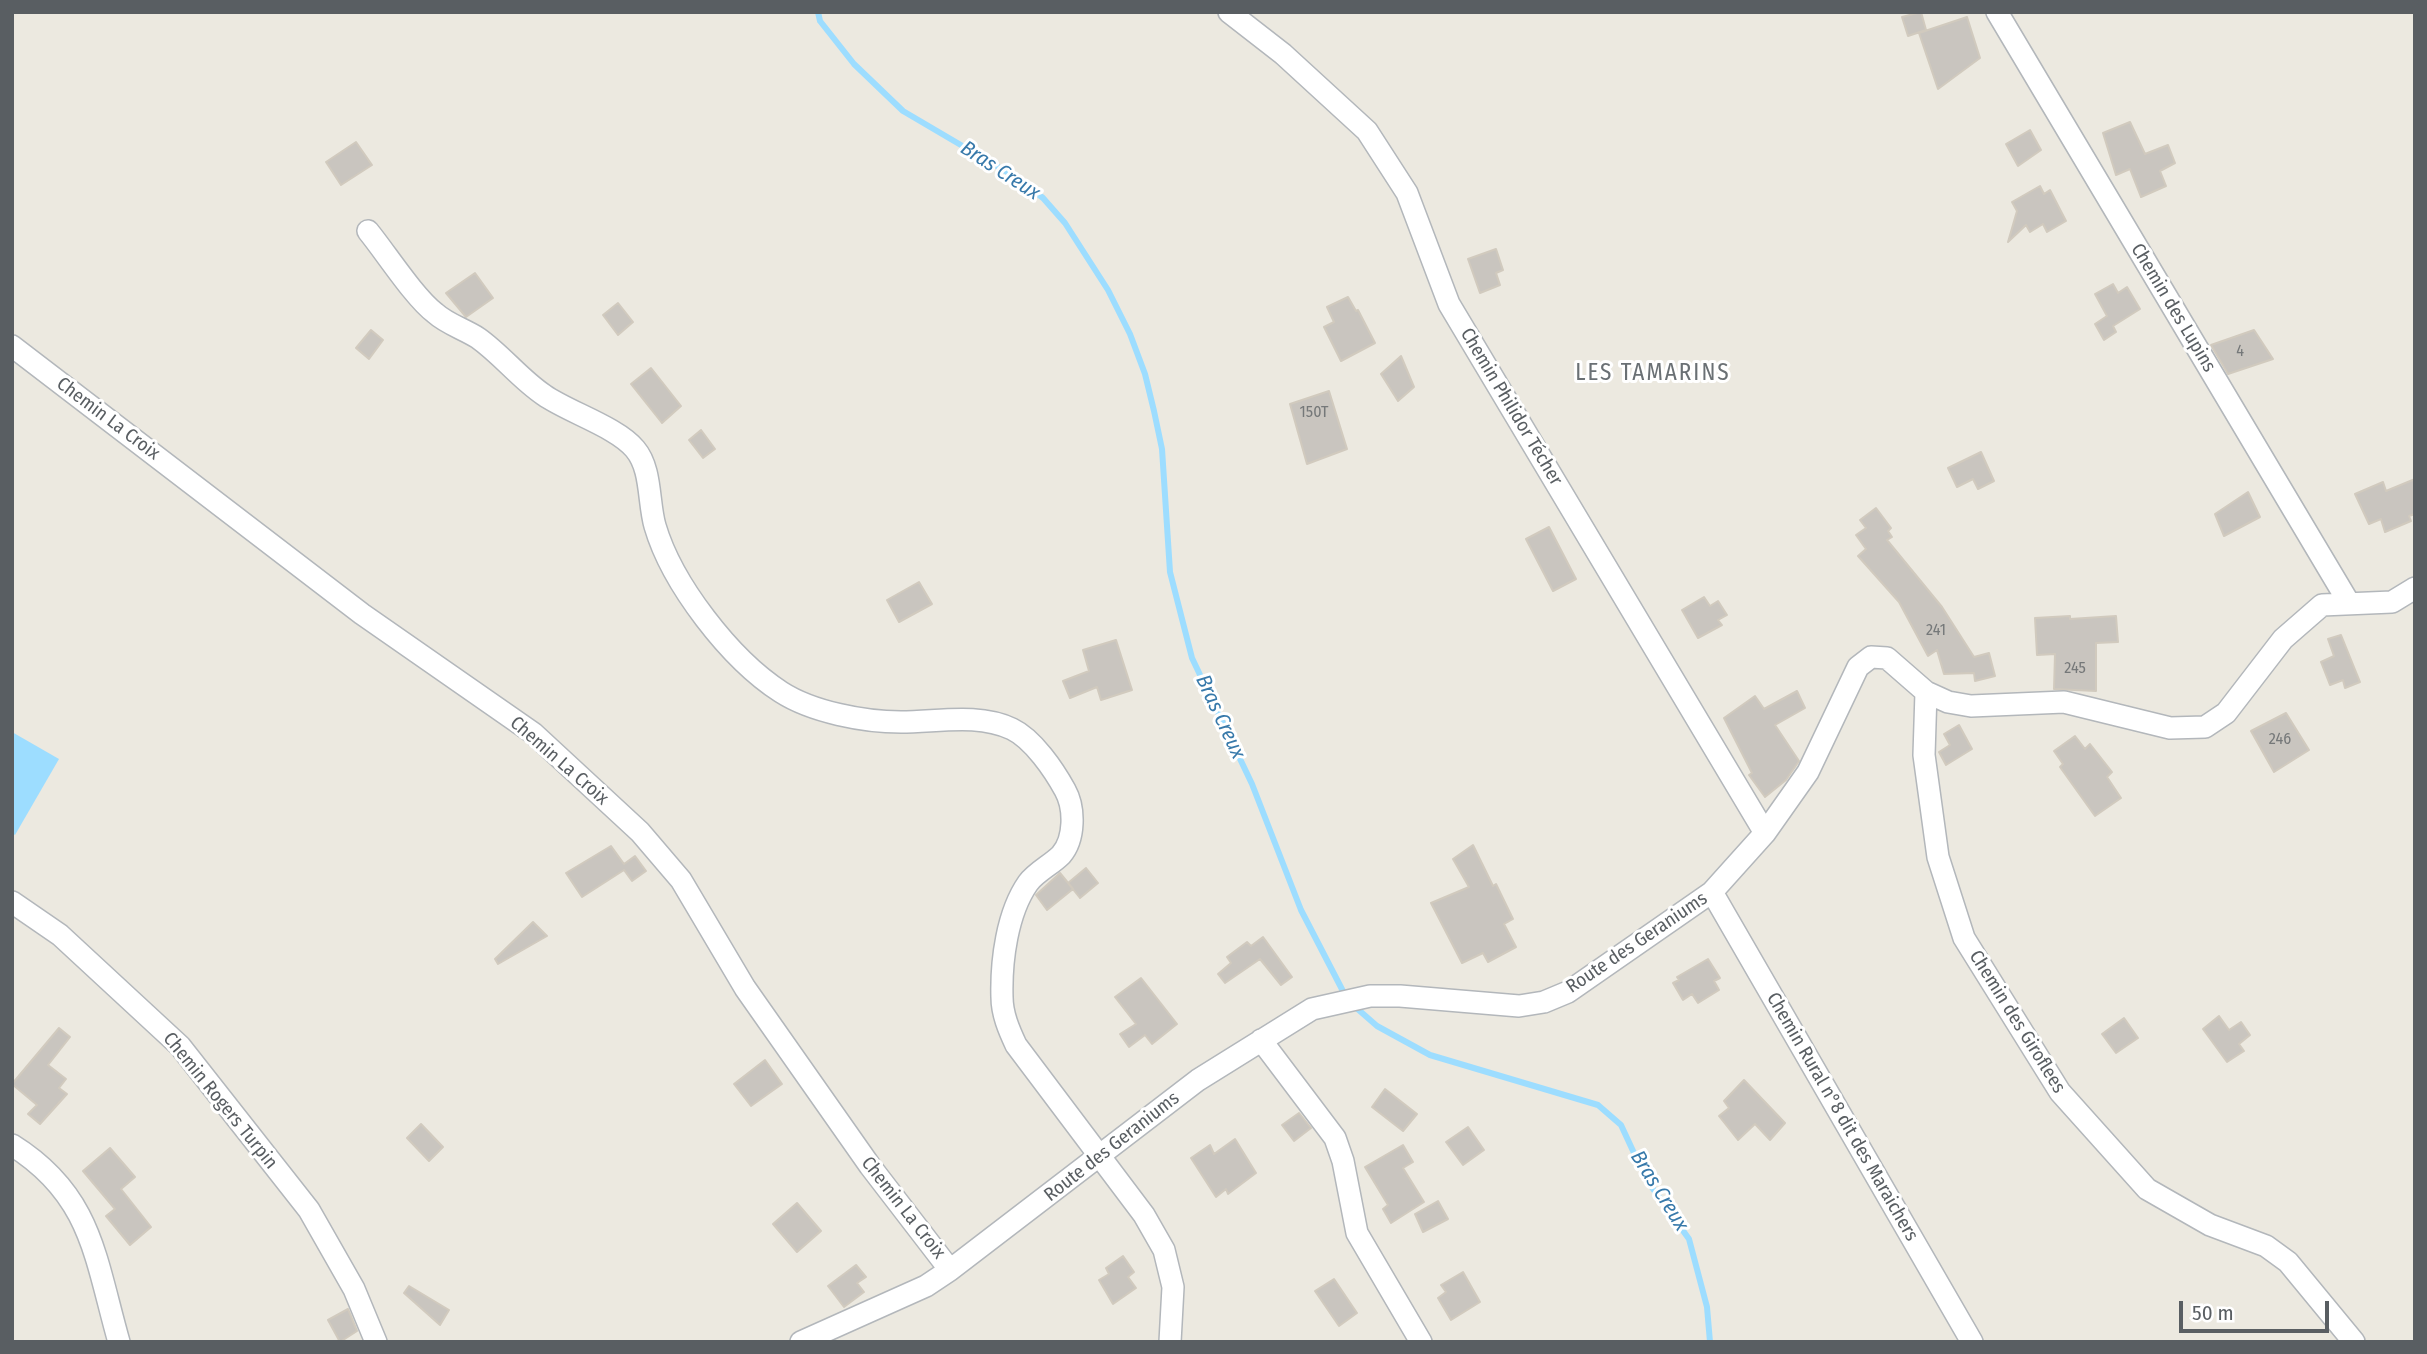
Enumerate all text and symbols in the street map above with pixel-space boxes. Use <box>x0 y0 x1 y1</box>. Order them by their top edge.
water label: Bras Creux <box>955 136 1045 206</box>
street label: Chemin des Lupins <box>2126 240 2220 376</box>
street label: Chemin Philidor Técher <box>1455 324 1567 490</box>
house number: 4 <box>2236 342 2244 362</box>
district label: LES TAMARINS <box>1577 360 1729 388</box>
street label: Chemin La Croix <box>52 373 164 465</box>
house number: 150T <box>1300 403 1328 423</box>
house number: 241 <box>1926 621 1946 641</box>
house number: 245 <box>2064 659 2086 679</box>
water label: Bras Creux <box>1190 671 1250 763</box>
street label: Chemin La Croix <box>505 712 613 810</box>
house number: 246 <box>2269 730 2291 750</box>
street label: Route des Geraniums <box>1562 887 1712 999</box>
street label: Chemin des Giroflees <box>1964 946 2070 1098</box>
street label: Chemin Rural n°8 dit des Maraichers <box>1761 989 1923 1245</box>
street label: Chemin Rogers Turpin <box>158 1028 282 1174</box>
street label: Route des Geraniums <box>1040 1087 1184 1207</box>
water label: Bras Creux <box>1625 1146 1693 1236</box>
street label: Chemin La Croix <box>856 1152 950 1264</box>
scale bar <box>2182 1288 2332 1332</box>
text: 50 m <box>2192 1300 2234 1326</box>

